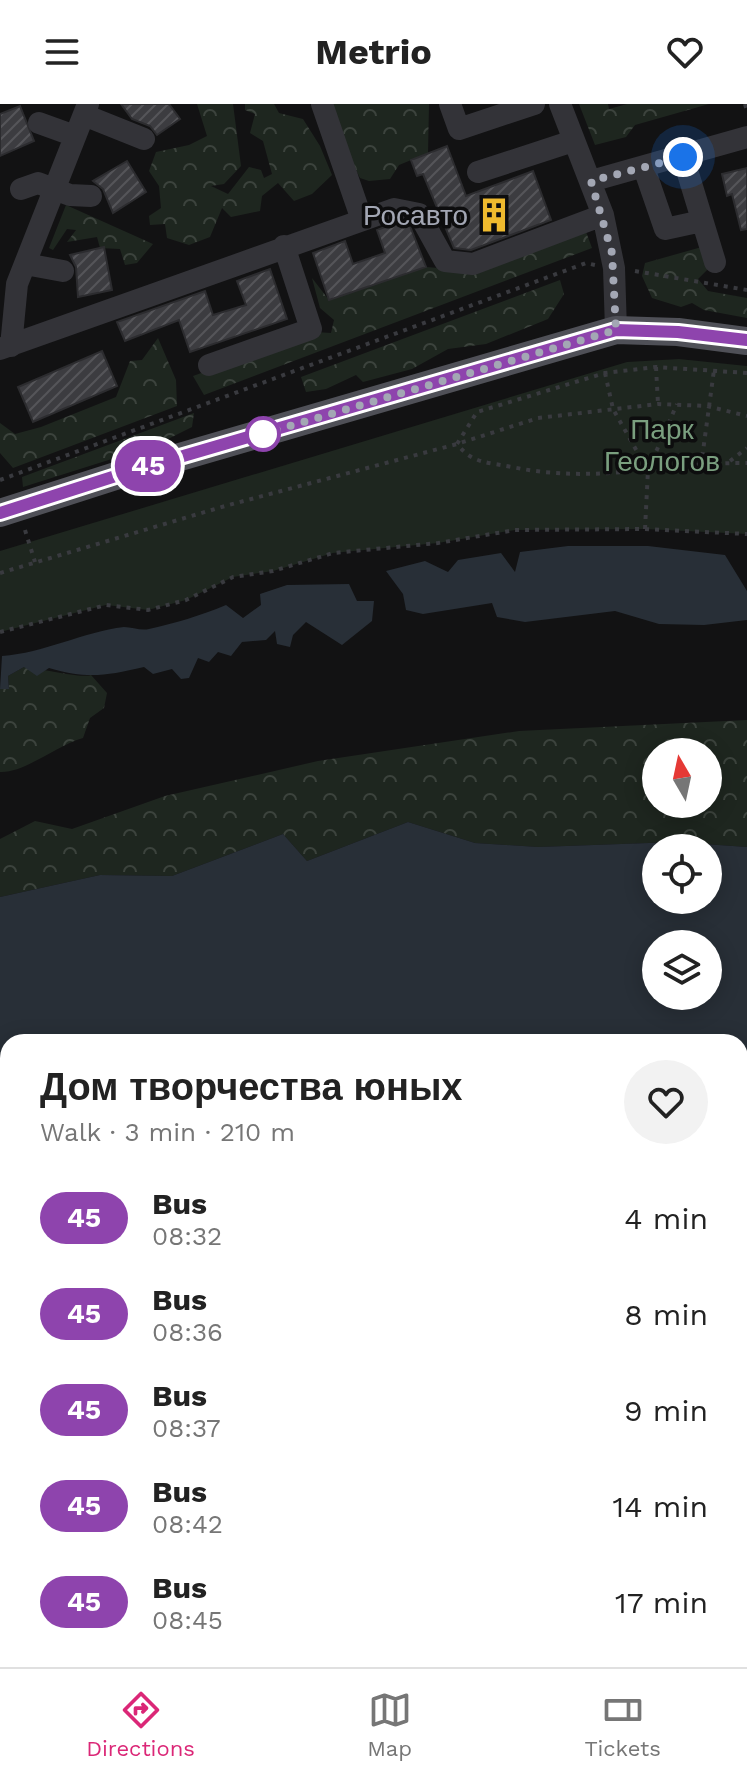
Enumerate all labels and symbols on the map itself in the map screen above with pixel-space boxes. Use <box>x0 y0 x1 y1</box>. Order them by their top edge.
your location <box>663 137 703 177</box>
building icon: Росавто <box>475 196 513 234</box>
place label: Росавто <box>363 199 468 232</box>
park label: Парк Геологов <box>604 413 720 478</box>
unlabelled marker <box>246 417 280 451</box>
line badge: 45 <box>112 440 184 492</box>
north arrow <box>642 738 722 818</box>

